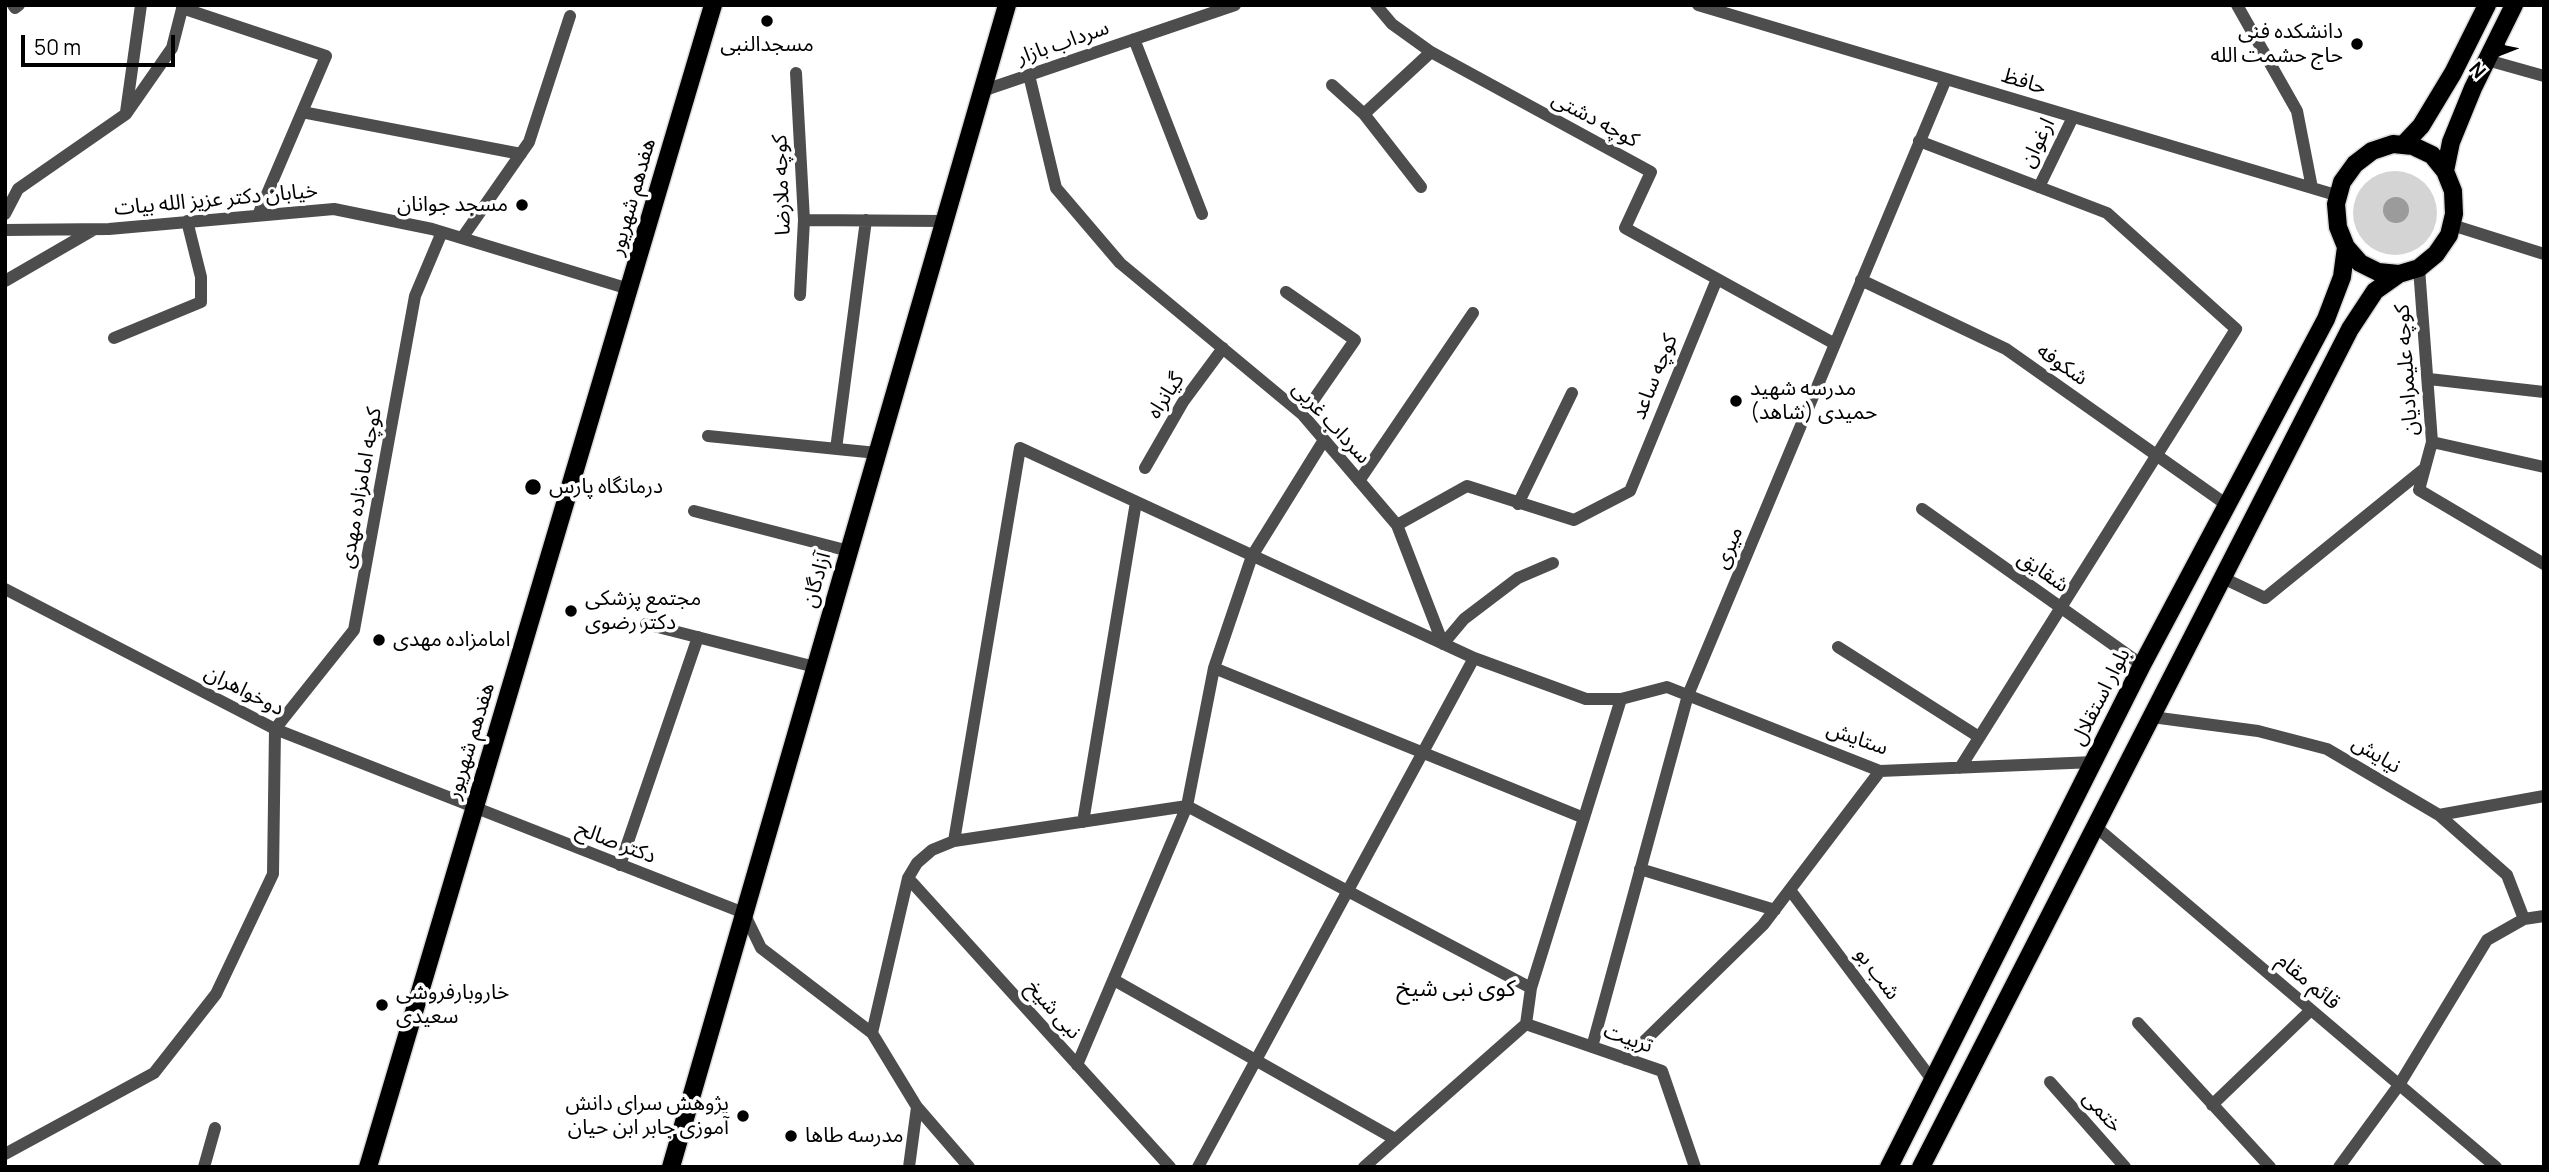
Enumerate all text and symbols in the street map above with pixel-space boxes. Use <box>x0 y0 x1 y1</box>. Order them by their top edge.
marker: مسجدالنبی <box>759 13 775 29</box>
street label: سرداب بازار <box>1014 15 1112 71</box>
place label: دانشکده فنی حاج حشمت الله <box>2210 19 2343 69</box>
scale bar <box>24 21 178 65</box>
north arrow <box>2458 21 2528 91</box>
place label: مسجدالنبی <box>720 32 814 58</box>
text: 50 m <box>34 33 81 61</box>
marker: دانشکده فنی حاج حشمت الله <box>2349 36 2365 52</box>
text: N <box>2463 56 2492 84</box>
street label: حافظ <box>1999 63 2049 101</box>
street label: کوچه دشتی <box>1547 87 1643 153</box>
street label: ارغوان <box>2015 114 2061 172</box>
street label: کوچه ملارضا <box>768 134 796 236</box>
street label: هفدهم شهریور <box>604 136 662 258</box>
street label: خیابان دکتر عزیز الله بیات <box>113 179 319 221</box>
place label: مسجد جوانان <box>397 192 508 218</box>
marker: مسجد جوانان <box>514 197 530 213</box>
street label: کوچه علیمرادیان <box>2390 303 2424 437</box>
street label: کوچه ساعد <box>1627 331 1683 423</box>
street label: شکوفه <box>2032 338 2092 392</box>
street label: گیانراه <box>1142 368 1190 424</box>
place label: مدرسه شهید حمیدی (شاهد) <box>1750 376 1877 426</box>
street label: سرداب غربی <box>1286 377 1376 469</box>
marker: مدرسه شهید حمیدی (شاهد) <box>1728 393 1744 409</box>
street label: کوچه امامزاده مهدی <box>334 406 388 570</box>
place label: درمانگاه پارس <box>549 474 663 500</box>
marker: درمانگاه پارس <box>523 477 543 497</box>
street label: میری <box>1709 523 1749 573</box>
street label: شقایق <box>2013 546 2073 598</box>
street label: آزادگان <box>797 549 837 611</box>
place label: مجتمع پزشکی دکتر رضوی <box>585 586 701 636</box>
marker: مجتمع پزشکی دکتر رضوی <box>563 603 579 619</box>
place label: امامزاده مهدی <box>393 627 510 653</box>
marker: امامزاده مهدی <box>371 632 387 648</box>
street label: بلوار استقلال <box>2066 644 2136 750</box>
street label: دوخواهران <box>200 660 288 722</box>
street label: هفدهم شهریور <box>441 680 501 802</box>
street label: ستایش <box>1823 717 1891 761</box>
street label: نیایش <box>2347 731 2405 779</box>
street label: دکتر صالح <box>573 816 659 870</box>
street label: شب بو <box>1849 943 1905 1005</box>
street label: قائم مقام <box>2271 948 2345 1016</box>
street label: نبی شیخ <box>1020 975 1086 1045</box>
district label: کوی نبی شیخ <box>1396 976 1516 1004</box>
place label: خاروبارفروشی سعیدی <box>396 980 509 1030</box>
marker: خاروبارفروشی سعیدی <box>374 997 390 1013</box>
street label: تربیت <box>1600 1019 1656 1059</box>
street label: ختمی <box>2077 1086 2127 1138</box>
place label: پژوهش سرای دانش آموزی جابر ابن حیان <box>565 1091 729 1141</box>
marker: پژوهش سرای دانش آموزی جابر ابن حیان <box>735 1108 751 1124</box>
place label: مدرسه طاها <box>805 1123 904 1149</box>
marker: مدرسه طاها <box>783 1128 799 1144</box>

